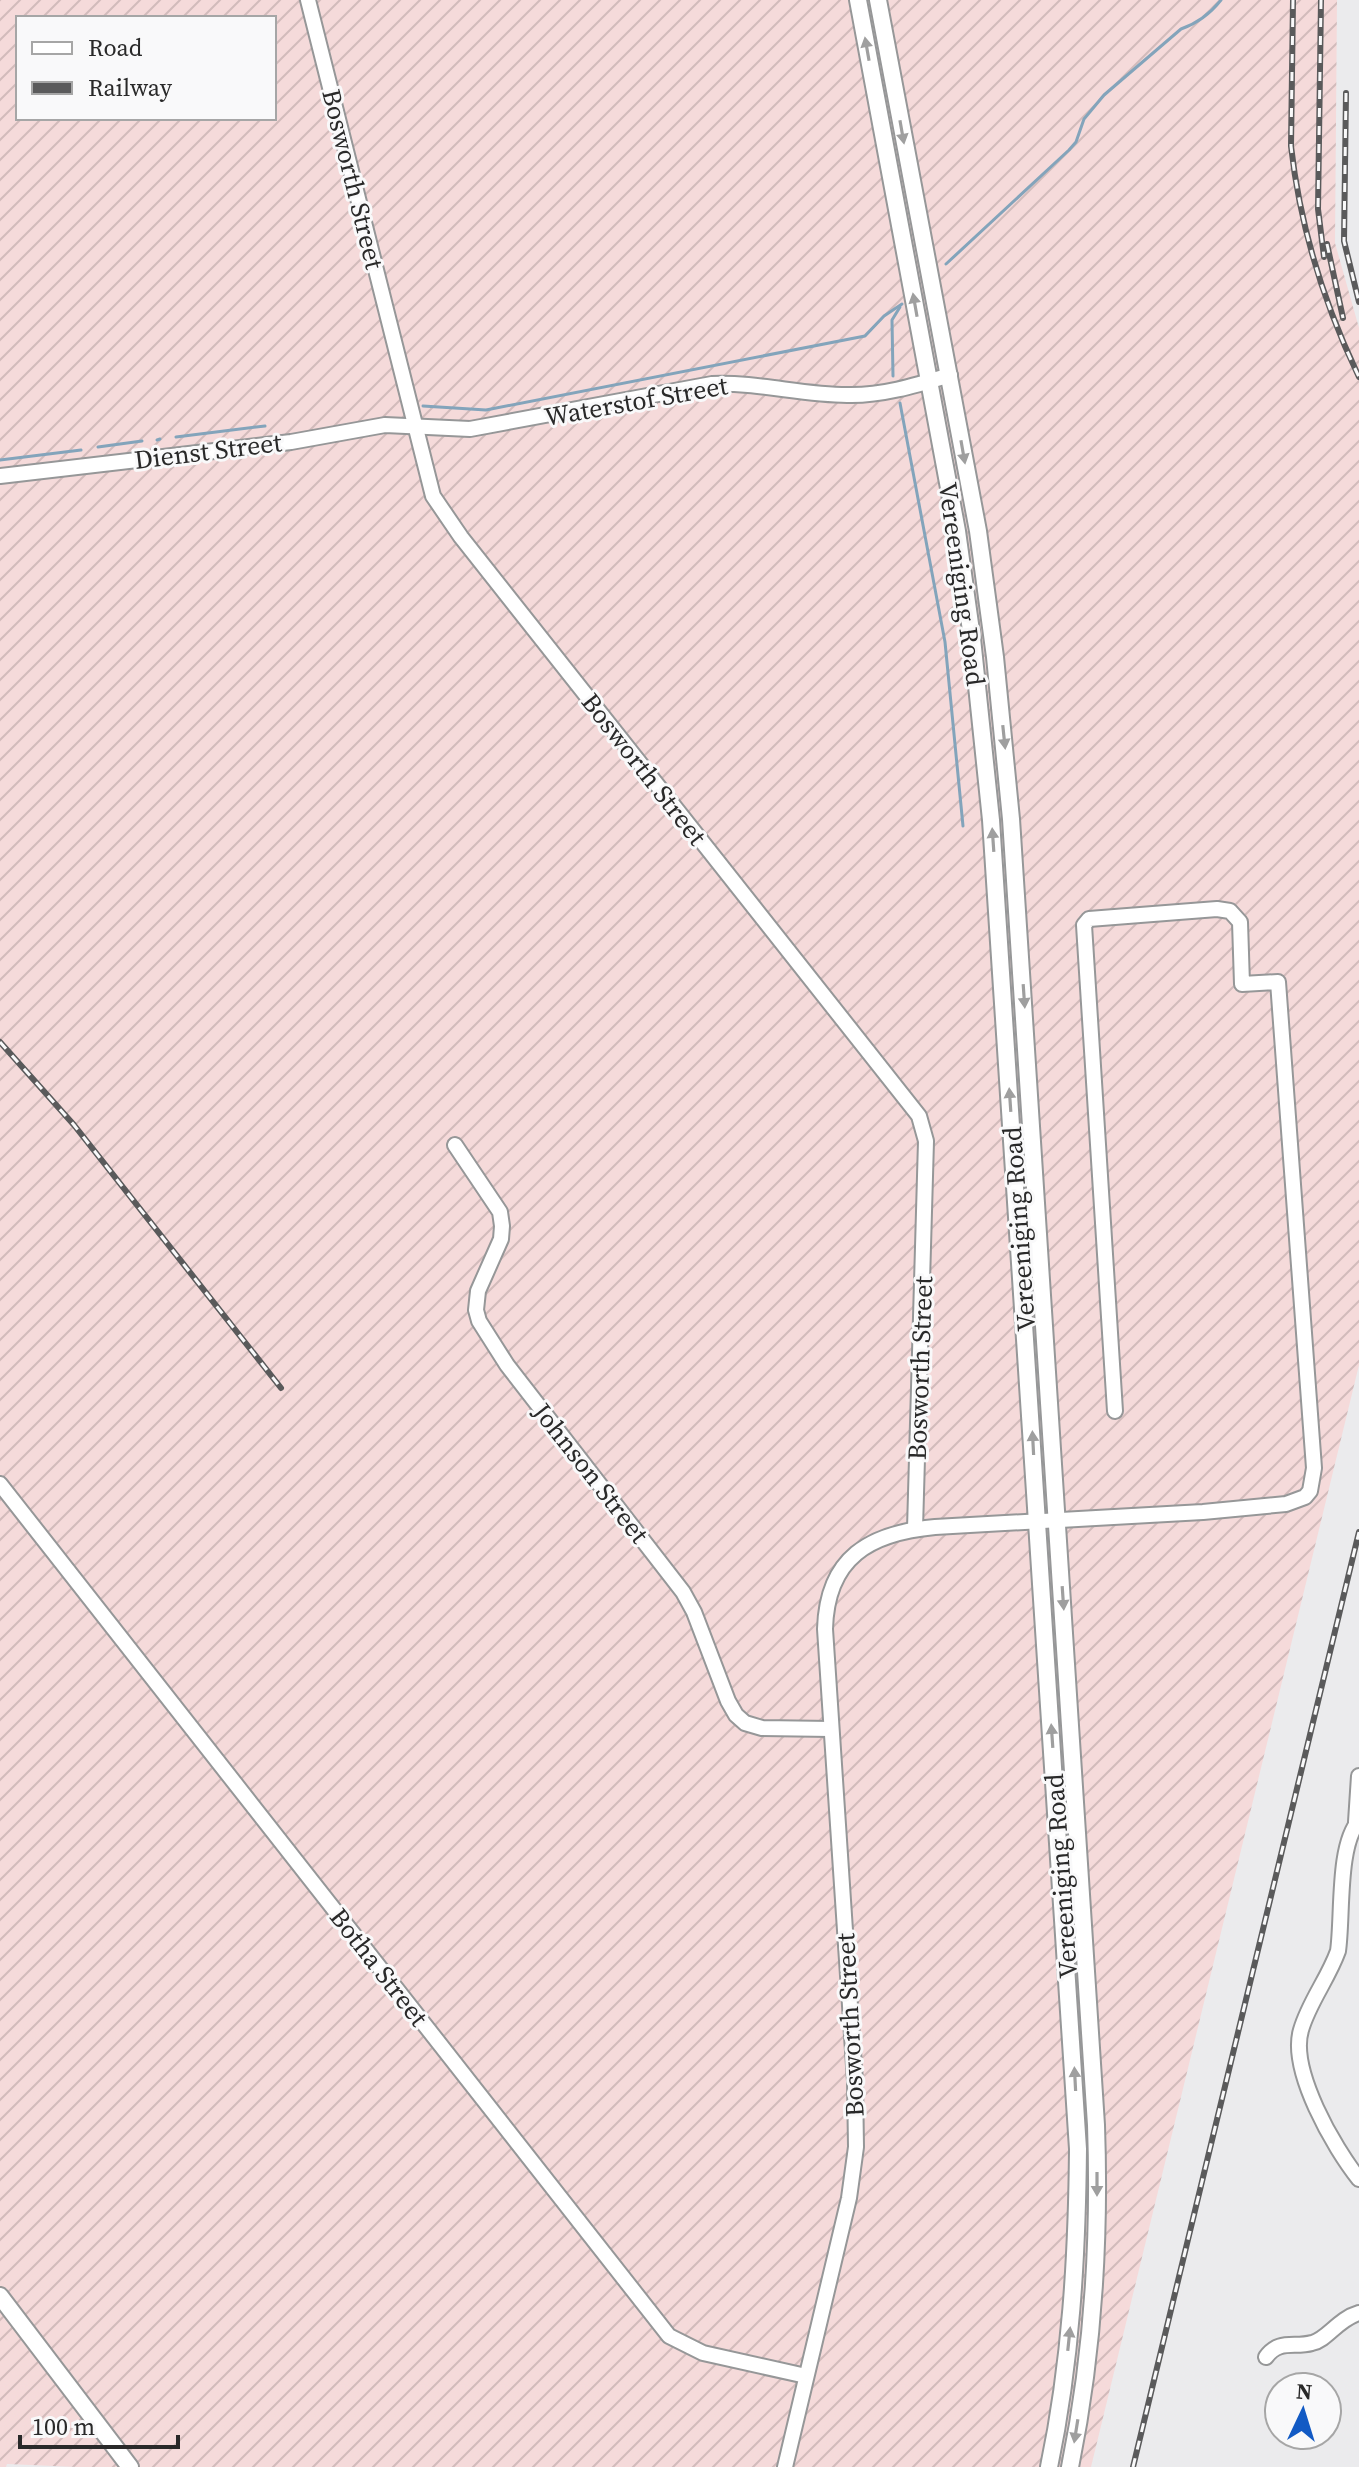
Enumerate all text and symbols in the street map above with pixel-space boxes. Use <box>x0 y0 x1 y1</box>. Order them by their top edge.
legend <box>16 16 276 120</box>
text: Road <box>88 31 143 64</box>
one-way arrow <box>860 37 872 62</box>
text: Railway <box>88 71 173 104</box>
street label: Bosworth Street <box>313 85 393 273</box>
one-way arrow <box>897 120 909 145</box>
one-way arrow <box>908 292 920 317</box>
street label: Waterstof Street <box>542 367 731 435</box>
street label: Dienst Street <box>132 424 284 478</box>
one-way arrow <box>958 439 970 464</box>
street label: Vereeniging Road <box>930 480 994 688</box>
street label: Bosworth Street <box>573 685 715 853</box>
one-way arrow <box>997 725 1010 750</box>
one-way arrow <box>986 827 999 852</box>
one-way arrow <box>1018 984 1031 1009</box>
one-way arrow <box>1003 1087 1016 1112</box>
street label: Vereeniging Road <box>994 1125 1044 1333</box>
street label: Bosworth Street <box>899 1275 941 1461</box>
street label: Johnson Street <box>524 1394 658 1551</box>
one-way arrow <box>1026 1430 1039 1455</box>
one-way arrow <box>1057 1586 1070 1611</box>
one-way arrow <box>1045 1723 1058 1748</box>
street label: Vereeniging Road <box>1036 1772 1086 1980</box>
street label: Botha Street <box>321 1900 437 2034</box>
street label: Bosworth Street <box>827 1931 873 2118</box>
one-way arrow <box>1068 2066 1081 2091</box>
one-way arrow <box>1091 2172 1103 2197</box>
one-way arrow <box>1063 2326 1076 2351</box>
north arrow <box>1263 2371 1343 2451</box>
text: N <box>1295 2376 1313 2407</box>
scale bar <box>20 2399 178 2449</box>
text: 100 m <box>32 2410 95 2443</box>
one-way arrow <box>1070 2419 1082 2444</box>

